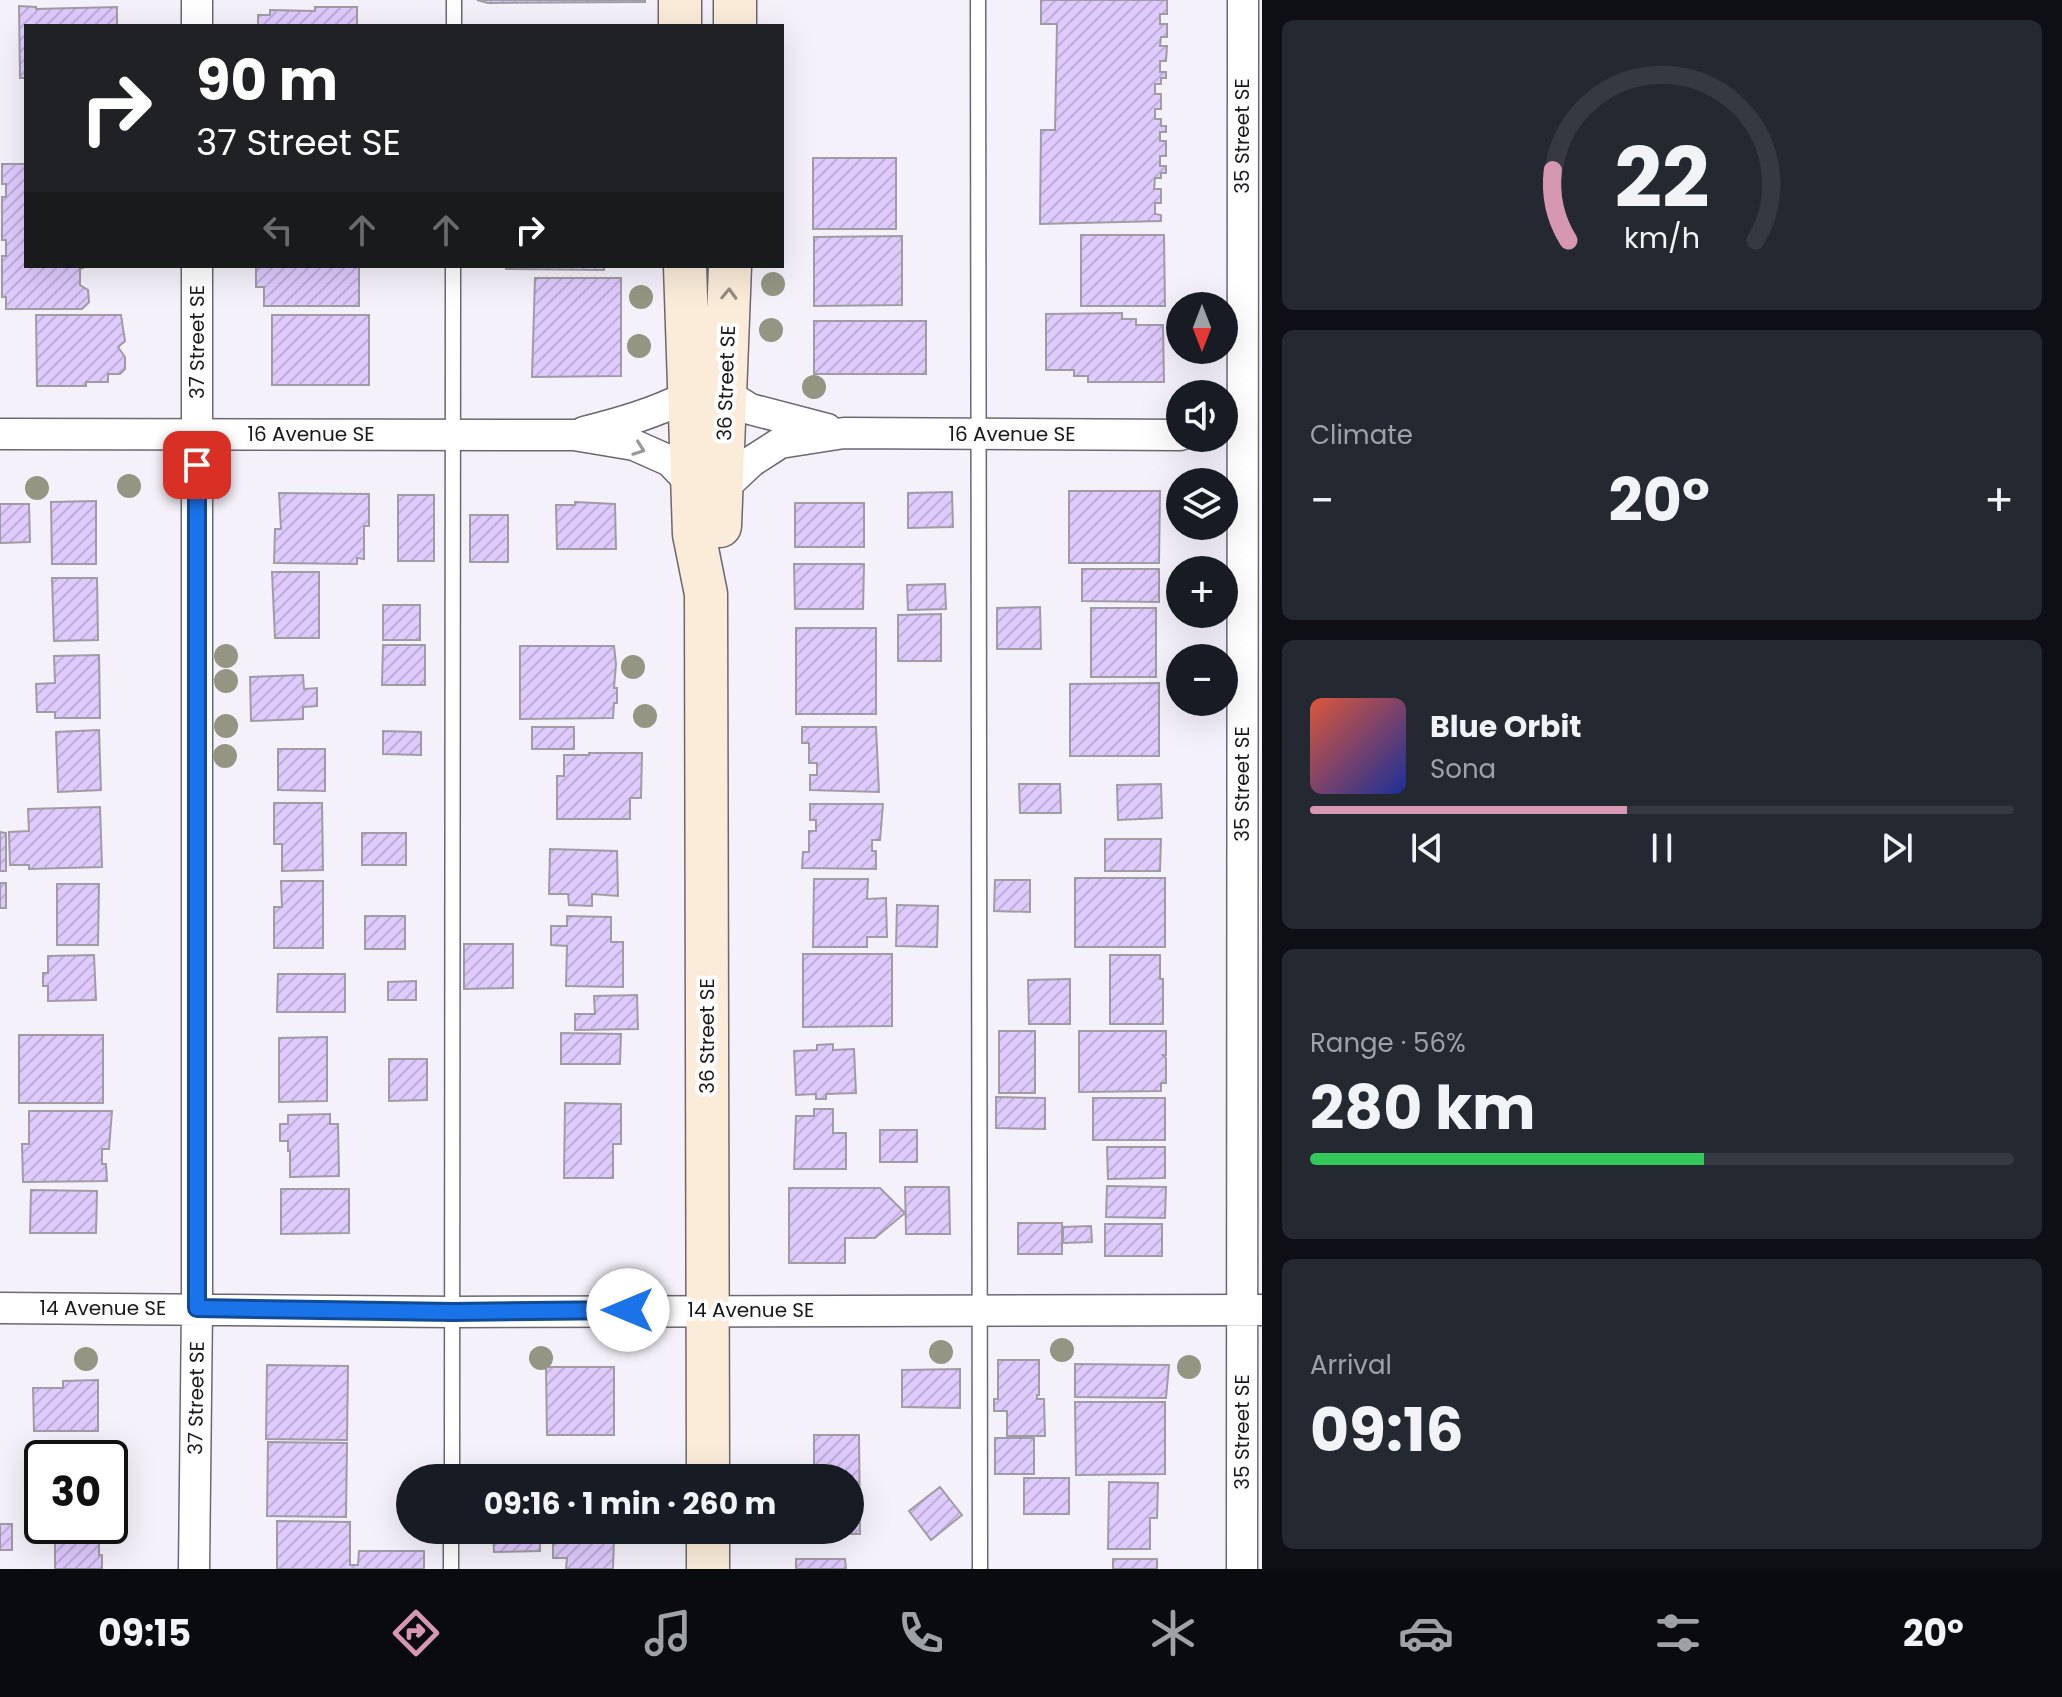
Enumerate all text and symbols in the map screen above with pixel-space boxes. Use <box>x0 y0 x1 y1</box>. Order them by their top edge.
text: 90 m <box>196 41 338 120</box>
icon: right <box>64 56 168 160</box>
street label: 35 Street SE <box>1228 78 1256 194</box>
text: 37 Street SE <box>196 117 401 168</box>
text: 22 <box>1614 119 1710 235</box>
icon: left <box>256 208 300 252</box>
icon: ahead <box>340 208 384 252</box>
icon: ahead <box>424 208 468 252</box>
icon: right <box>508 208 552 252</box>
text: km/h <box>1624 218 1700 258</box>
street label: 37 Street SE <box>183 285 211 399</box>
one-way arrow <box>721 287 738 300</box>
north arrow <box>1166 292 1238 364</box>
map controls <box>1166 292 1238 716</box>
street label: 36 Street SE <box>710 325 742 441</box>
button: sound <box>1166 380 1238 452</box>
text: Climate <box>1310 417 1413 453</box>
street label: 16 Avenue SE <box>248 420 374 448</box>
street label: 16 Avenue SE <box>949 420 1075 448</box>
pin <box>163 431 231 499</box>
one-way arrow <box>631 439 645 455</box>
icon: arrive <box>175 443 219 487</box>
text: 20° <box>1609 458 1710 542</box>
button: layers <box>1166 468 1238 540</box>
text: − <box>1310 470 1334 531</box>
text: + <box>1984 470 2014 531</box>
button: + <box>1166 556 1238 628</box>
button: − <box>1166 644 1238 716</box>
text: Blue Orbit <box>1430 705 1582 748</box>
street label: 35 Street SE <box>1228 726 1256 842</box>
text: Sona <box>1430 751 1496 787</box>
icon: previous <box>1405 826 1449 870</box>
icon: pause <box>1640 826 1684 870</box>
icon: next <box>1875 826 1919 870</box>
street label: 36 Street SE <box>693 978 721 1094</box>
text: Range · 56% <box>1310 1025 1466 1061</box>
text: 280 km <box>1310 1066 1536 1150</box>
position arrow <box>586 1268 670 1352</box>
street label: 14 Avenue SE <box>40 1294 166 1322</box>
street label: 14 Avenue SE <box>688 1296 814 1324</box>
street label: 37 Street SE <box>181 1341 211 1455</box>
text: Arrival <box>1310 1347 1392 1383</box>
street label: 35 Street SE <box>1228 1374 1256 1490</box>
text: 09:16 <box>1310 1388 1464 1472</box>
speed limit sign: 30 <box>24 1440 128 1544</box>
text: 09:16 · 1 min · 260 m <box>484 1482 776 1525</box>
icon: directions <box>388 1605 444 1661</box>
icon: music <box>640 1605 696 1661</box>
icon: phone <box>893 1605 949 1661</box>
icon: climate <box>1145 1605 1201 1661</box>
icon: car <box>1398 1605 1454 1661</box>
icon: filters <box>1650 1605 1706 1661</box>
text: 09:15 <box>98 1608 191 1659</box>
text: 20° <box>1903 1608 1964 1659</box>

